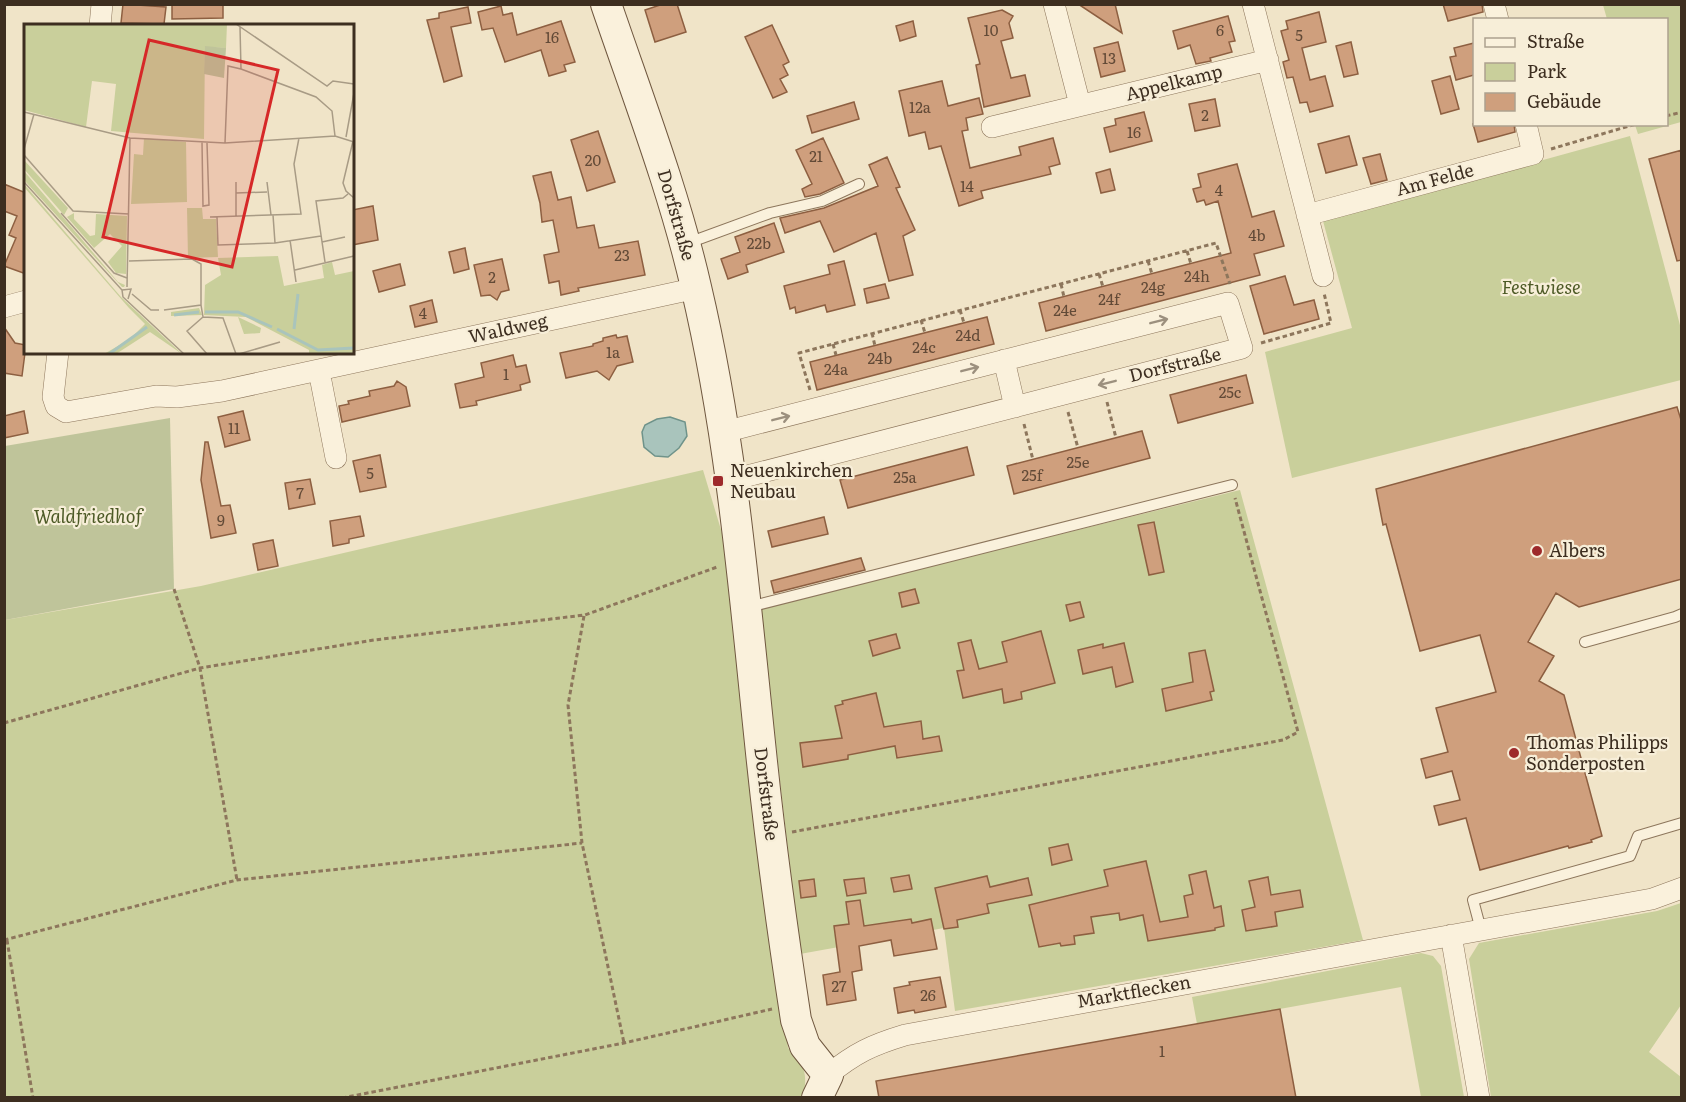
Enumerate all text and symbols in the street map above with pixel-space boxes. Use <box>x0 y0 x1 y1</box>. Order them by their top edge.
house number: 10 <box>984 18 999 41</box>
house number: 6 <box>1216 18 1224 41</box>
legend <box>1473 18 1668 126</box>
house number: 5 <box>1295 23 1303 46</box>
inset map <box>24 24 354 354</box>
house number: 16 <box>545 25 559 48</box>
text: Straße <box>1527 27 1584 54</box>
house number: 13 <box>1102 46 1116 69</box>
street label: Appelkamp <box>1122 56 1225 107</box>
text: Park <box>1527 57 1568 84</box>
text: Gebäude <box>1527 87 1601 114</box>
house number: 12a <box>909 95 932 118</box>
house number: 2 <box>1201 103 1209 126</box>
house number: 16 <box>1127 120 1141 143</box>
house number: 21 <box>809 144 823 167</box>
house number: 20 <box>585 148 601 171</box>
street label: Am Felde <box>1393 155 1476 202</box>
street label: Dorfstraße <box>652 166 703 264</box>
house number: 14 <box>960 174 974 197</box>
house number: 4 <box>1215 178 1223 201</box>
house number: 4b <box>1248 223 1266 246</box>
house number: 22b <box>747 231 771 254</box>
house number: 23 <box>614 243 630 266</box>
house number: 24h <box>1184 264 1210 287</box>
house number: 2 <box>488 265 496 288</box>
park label: Festwiese <box>1501 273 1581 300</box>
house number: 24g <box>1141 275 1166 298</box>
house number: 24f <box>1098 287 1121 310</box>
house number: 24e <box>1053 298 1077 321</box>
house number: 4 <box>419 301 427 324</box>
street label: Waldweg <box>466 306 551 349</box>
one-way arrow <box>1149 314 1168 326</box>
house number: 24d <box>955 323 981 346</box>
house number: 24c <box>912 335 936 358</box>
street label: Dorfstraße <box>1126 339 1224 388</box>
house number: 1a <box>606 340 621 363</box>
house number: 24b <box>868 346 892 369</box>
house number: 24a <box>824 357 849 380</box>
house number: 1 <box>503 362 509 385</box>
one-way arrow <box>960 363 979 375</box>
one-way arrow <box>1098 377 1117 389</box>
house number: 25c <box>1219 380 1242 403</box>
one-way arrow <box>771 411 790 423</box>
house number: 11 <box>228 416 240 439</box>
house number: 25e <box>1066 450 1090 473</box>
place label: Neuenkirchen Neubau <box>730 456 853 504</box>
house number: 5 <box>366 461 374 484</box>
house number: 25f <box>1021 463 1044 486</box>
house number: 25a <box>893 465 918 488</box>
marker: Neuenkirchen Neubau <box>711 474 725 488</box>
house number: 7 <box>296 481 304 504</box>
park label: Waldfriedhof <box>34 502 144 529</box>
house number: 9 <box>217 508 225 531</box>
place label: Albers <box>1549 536 1605 563</box>
marker: Albers <box>1530 544 1544 558</box>
place label: Thomas Philipps Sonderposten <box>1526 728 1668 776</box>
street label: Dorfstraße <box>748 745 787 842</box>
marker: Thomas Philipps Sonderposten <box>1507 746 1521 760</box>
street label: Marktflecken <box>1075 967 1193 1014</box>
house number: 27 <box>831 974 847 997</box>
house number: 26 <box>920 983 936 1006</box>
house number: 1 <box>1159 1039 1165 1062</box>

